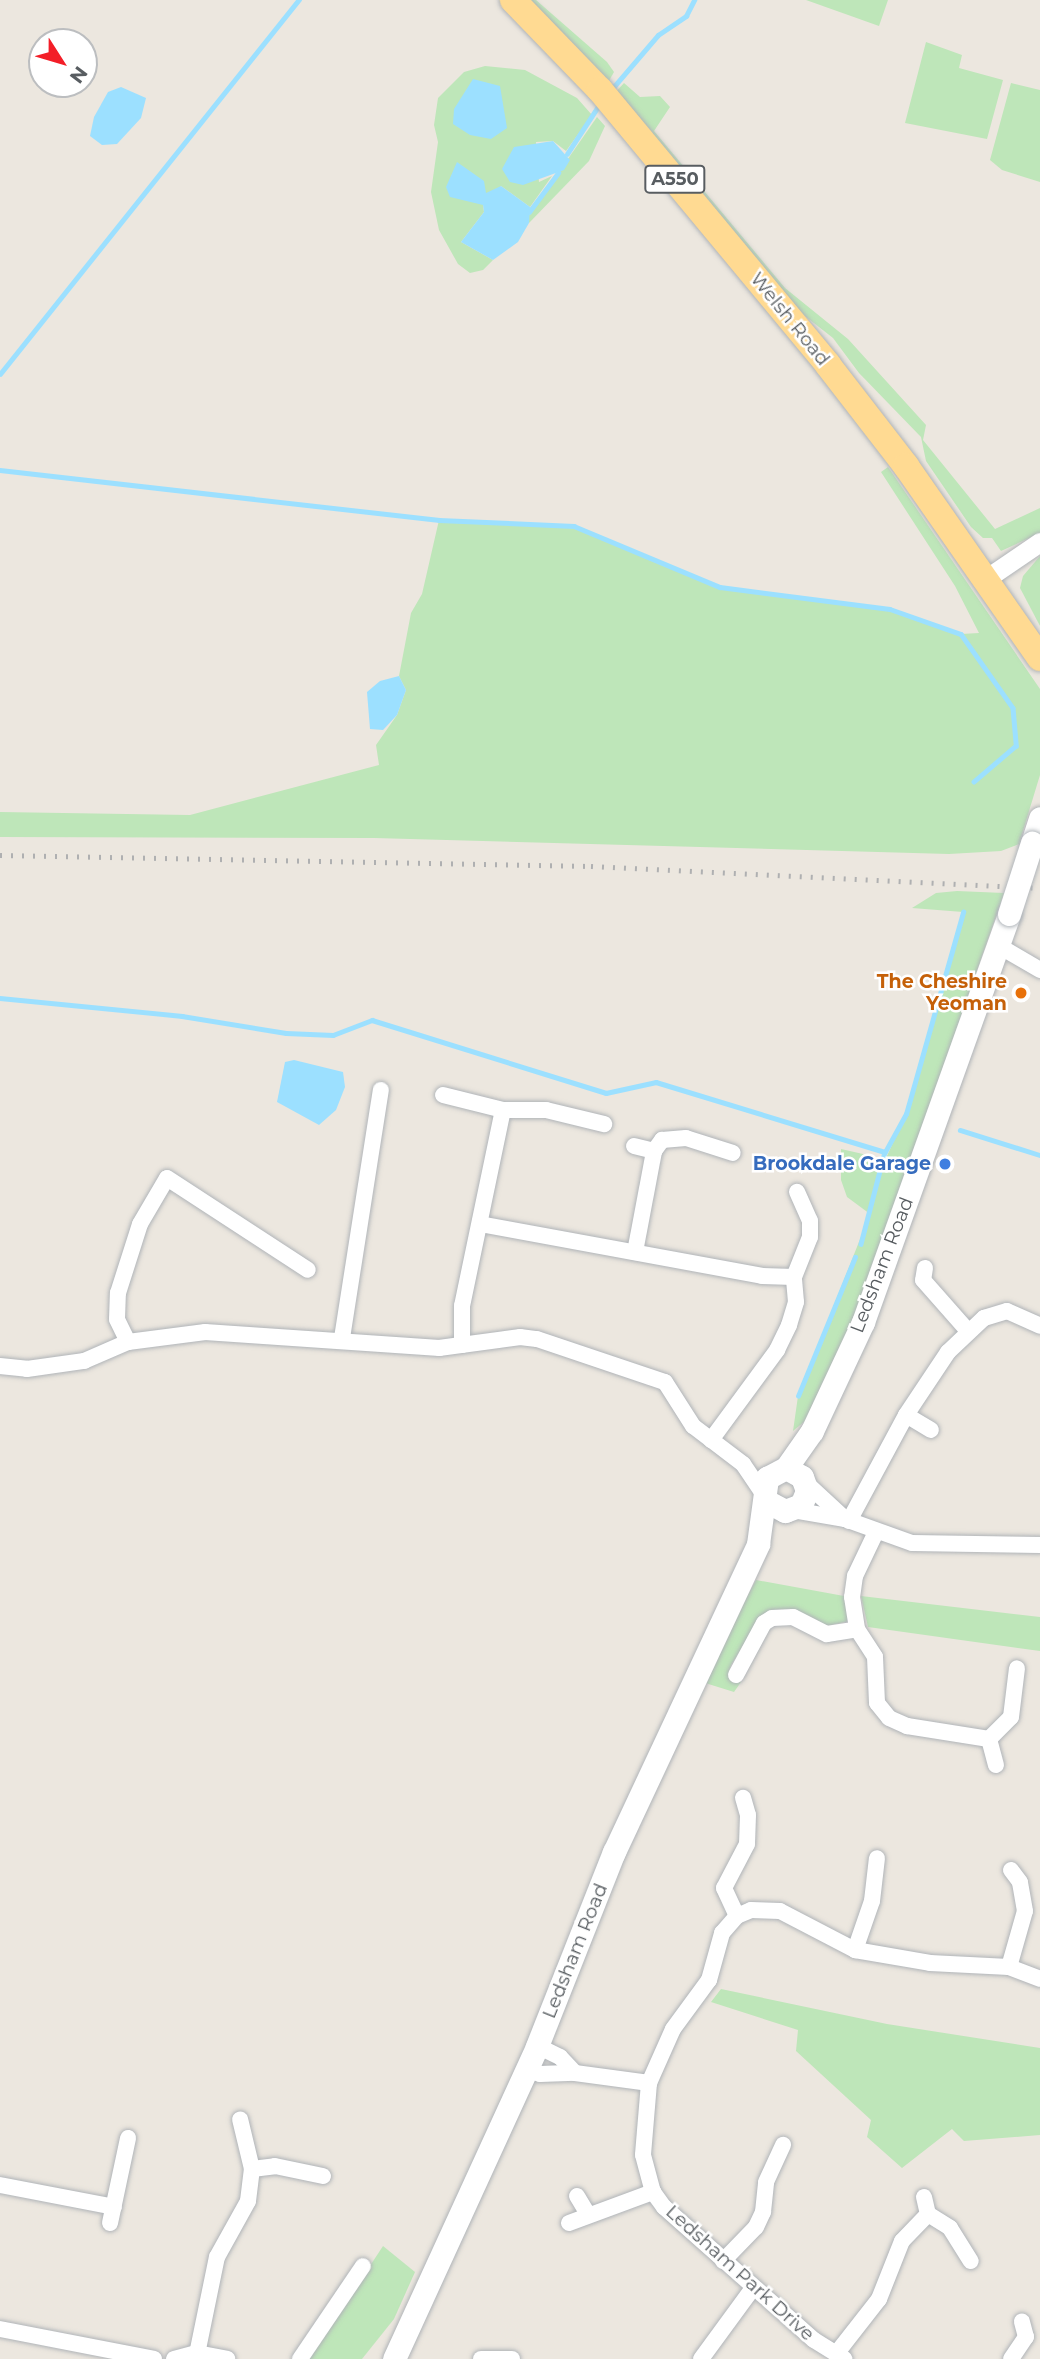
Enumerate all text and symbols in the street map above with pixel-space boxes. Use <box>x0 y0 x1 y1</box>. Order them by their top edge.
north arrow <box>28 28 98 98</box>
text: N <box>65 62 92 88</box>
road number: A550 <box>644 164 706 194</box>
street label: Welsh Road <box>745 268 835 370</box>
place label: The Cheshire Yeoman <box>877 971 1007 1015</box>
marker: The Cheshire Yeoman <box>1013 985 1029 1001</box>
place label: Brookdale Garage <box>753 1153 931 1175</box>
marker: Brookdale Garage <box>937 1156 953 1172</box>
street label: Ledsham Road <box>846 1194 918 1336</box>
street label: Ledsham Road <box>538 1880 612 2022</box>
street label: Ledsham Park Drive <box>661 2200 819 2346</box>

